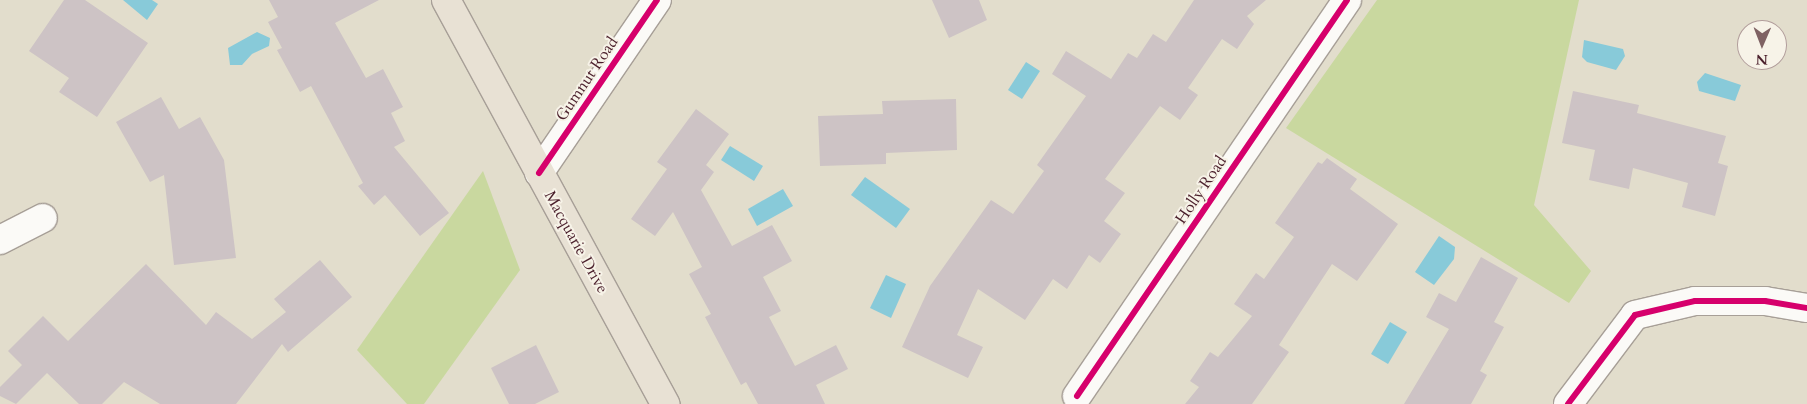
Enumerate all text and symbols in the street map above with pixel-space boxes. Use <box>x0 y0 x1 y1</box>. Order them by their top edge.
north arrow <box>1737 20 1787 70</box>
street label: Gumnut Road <box>552 33 622 125</box>
text: N <box>1756 50 1768 69</box>
street label: Holly Road <box>1171 152 1231 228</box>
street label: Macquarie Drive <box>540 187 612 297</box>

